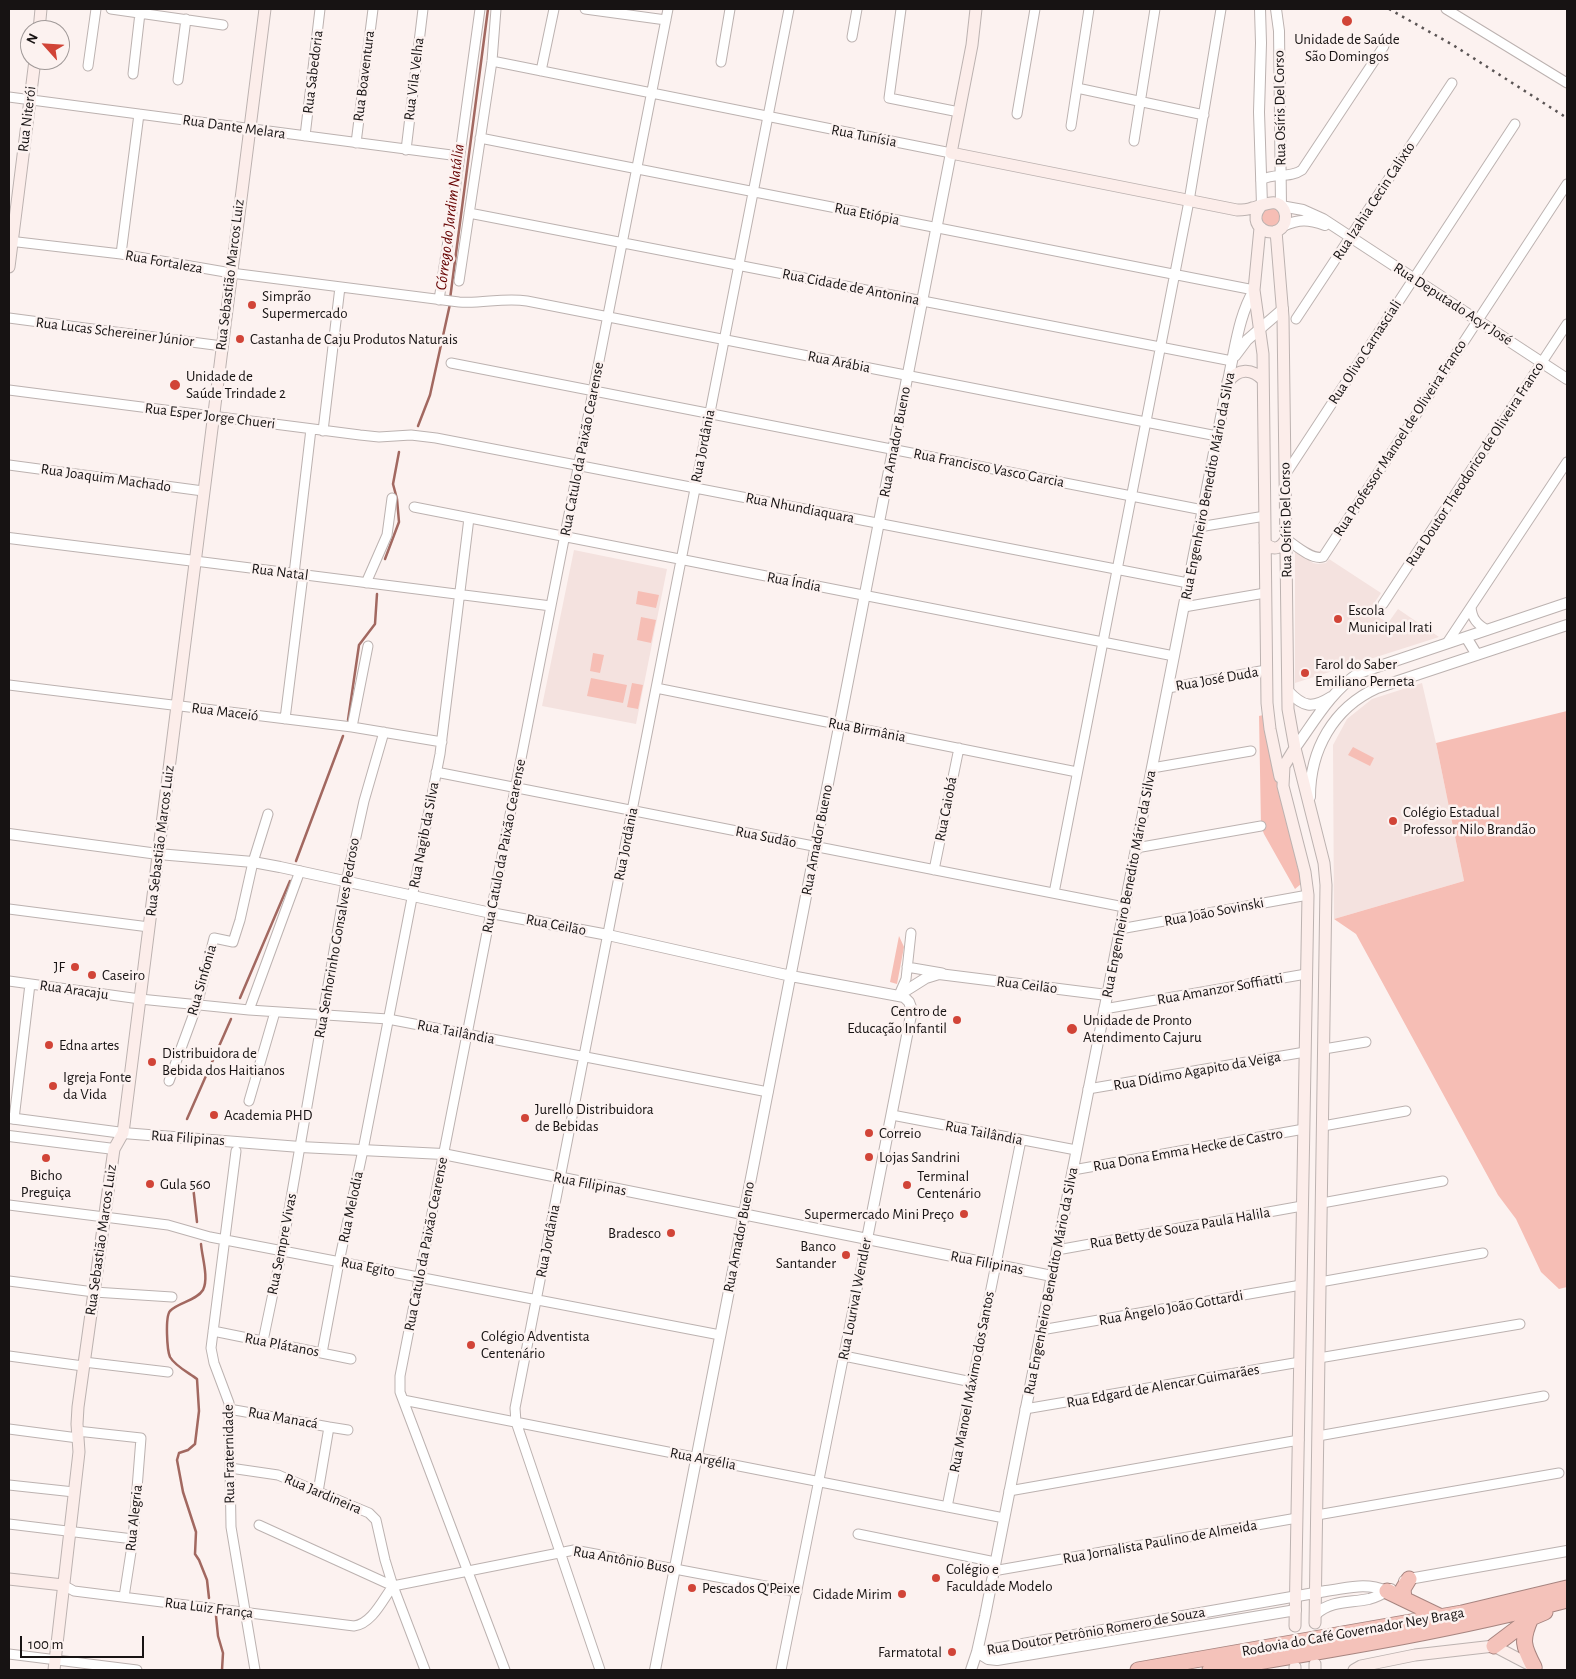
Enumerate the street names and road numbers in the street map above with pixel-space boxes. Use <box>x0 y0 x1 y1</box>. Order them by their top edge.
street label: Rua Sabedoria <box>299 29 327 115</box>
street label: Rua Boaventura <box>349 29 379 123</box>
street label: Rua Vila Velha <box>400 36 428 122</box>
street label: Rua Osíris Del Corso <box>1270 50 1290 166</box>
street label: Rua Niterói <box>14 85 40 153</box>
street label: Rua Dante Melara <box>181 111 287 143</box>
street label: Rua Tunísia <box>830 121 898 151</box>
street label: Rua Izahia Cecin Calixto <box>1329 138 1419 264</box>
street label: Rua Sebastião Marcos Luiz <box>212 198 248 352</box>
street label: Rua Etiópia <box>833 199 901 229</box>
street label: Rua Fortaleza <box>124 246 204 278</box>
street label: Rua Deputado Acyr José <box>1390 259 1516 349</box>
street label: Rua Cidade de Antonina <box>781 265 921 309</box>
street label: Rua Olivo Carnasciali <box>1324 296 1406 408</box>
street label: Rua Lucas Schereiner Júnior <box>35 313 195 351</box>
street label: Rua Professor Manoel de Oliveira Franco <box>1330 336 1470 540</box>
street label: Rua Arábia <box>806 347 872 377</box>
street label: Rua Doutor Theodorico de Oliveira Franco <box>1402 358 1548 570</box>
street label: Rua Catulo da Paixão Cearense <box>556 360 608 538</box>
street label: Rua Engenheiro Benedito Mário da Silva <box>1177 371 1239 601</box>
street label: Rua Amador Bueno <box>875 385 915 499</box>
street label: Rua Esper Jorge Chueri <box>144 399 276 433</box>
street label: Rua Jordânia <box>687 408 719 484</box>
street label: Rua Francisco Vasco Garcia <box>912 445 1066 491</box>
street label: Rua Joaquim Machado <box>40 460 172 496</box>
street label: Rua Osíris Del Corso <box>1276 462 1296 578</box>
street label: Rua Nhundiaquara <box>744 489 856 527</box>
street label: Rua Natal <box>250 560 310 584</box>
street label: Rua Índia <box>765 568 823 596</box>
street label: Rua José Duda <box>1174 663 1260 695</box>
street label: Rua Maceió <box>190 699 260 725</box>
street label: Rua Birmânia <box>827 714 907 746</box>
street label: Rua Catulo da Paixão Cearense <box>478 757 530 935</box>
street label: Rua Sebastião Marcos Luiz <box>142 764 178 918</box>
street label: Rua Engenheiro Benedito Mário da Silva <box>1098 769 1160 999</box>
street label: Rua Caiobá <box>931 775 961 843</box>
street label: Rua Nagib da Silva <box>405 780 443 890</box>
street label: Rua Amador Bueno <box>797 783 837 897</box>
street label: Rua Jordânia <box>610 806 642 882</box>
street label: Rua Sudão <box>734 822 798 852</box>
street label: Rua Senhorinho Gonsalves Pedroso <box>310 836 364 1040</box>
street label: Rua João Sovinski <box>1163 894 1265 930</box>
street label: Rua Ceilão <box>524 910 588 940</box>
street label: Rua Sinfonia <box>183 942 221 1018</box>
street label: Rua Amanzor Soffiatti <box>1156 969 1284 1009</box>
street label: Rua Ceilão <box>996 972 1058 998</box>
street label: Rua Aracaju <box>38 976 110 1004</box>
street label: Rua Tailândia <box>416 1016 496 1048</box>
street label: Rua Dídimo Agapito da Veiga <box>1112 1047 1282 1095</box>
street label: Rua Tailândia <box>944 1117 1024 1149</box>
street label: Rua Dona Emma Hecke de Castro <box>1092 1124 1284 1176</box>
street label: Rua Filipinas <box>150 1126 226 1150</box>
street label: Rua Catulo da Paixão Cearense <box>400 1155 452 1333</box>
street label: Rua Sebastião Marcos Luiz <box>81 1163 121 1317</box>
street label: Rua Engenheiro Benedito Mário da Silva <box>1020 1166 1082 1396</box>
street label: Rua Filipinas <box>552 1168 628 1200</box>
street label: Rua Melodia <box>335 1169 367 1245</box>
street label: Rua Amador Bueno <box>719 1180 759 1294</box>
street label: Rua Sempre Vivas <box>263 1192 301 1296</box>
street label: Rua Jordânia <box>532 1203 564 1279</box>
street label: Rua Betty de Souza Paula Halila <box>1088 1203 1272 1253</box>
street label: Rua Lourival Wendler <box>834 1236 876 1362</box>
street label: Rua Filipinas <box>949 1247 1025 1279</box>
street label: Rua Egito <box>339 1253 397 1281</box>
street label: Rua Ângelo João Gottardi <box>1097 1286 1245 1330</box>
street label: Rua Manoel Máximo dos Santos <box>946 1290 998 1474</box>
street label: Rua Plátanos <box>243 1329 321 1361</box>
street label: Rua Edgard de Alencar Guimarães <box>1065 1360 1261 1412</box>
street label: Rua Manacá <box>247 1403 319 1433</box>
street label: Rua Fraternidade <box>219 1404 239 1504</box>
street label: Rua Argélia <box>668 1444 738 1474</box>
street label: Rua Jardineira <box>282 1470 364 1518</box>
street label: Rua Alegria <box>122 1484 146 1552</box>
street label: Rua Jornalista Paulino de Almeida <box>1061 1516 1259 1568</box>
street label: Rua Antônio Buso <box>572 1542 676 1578</box>
street label: Rua Luiz França <box>164 1594 254 1622</box>
street label: Rua Doutor Petrônio Romero de Souza <box>985 1603 1207 1659</box>
street label: Rodovia do Café Governador Ney Braga <box>1240 1604 1466 1660</box>

